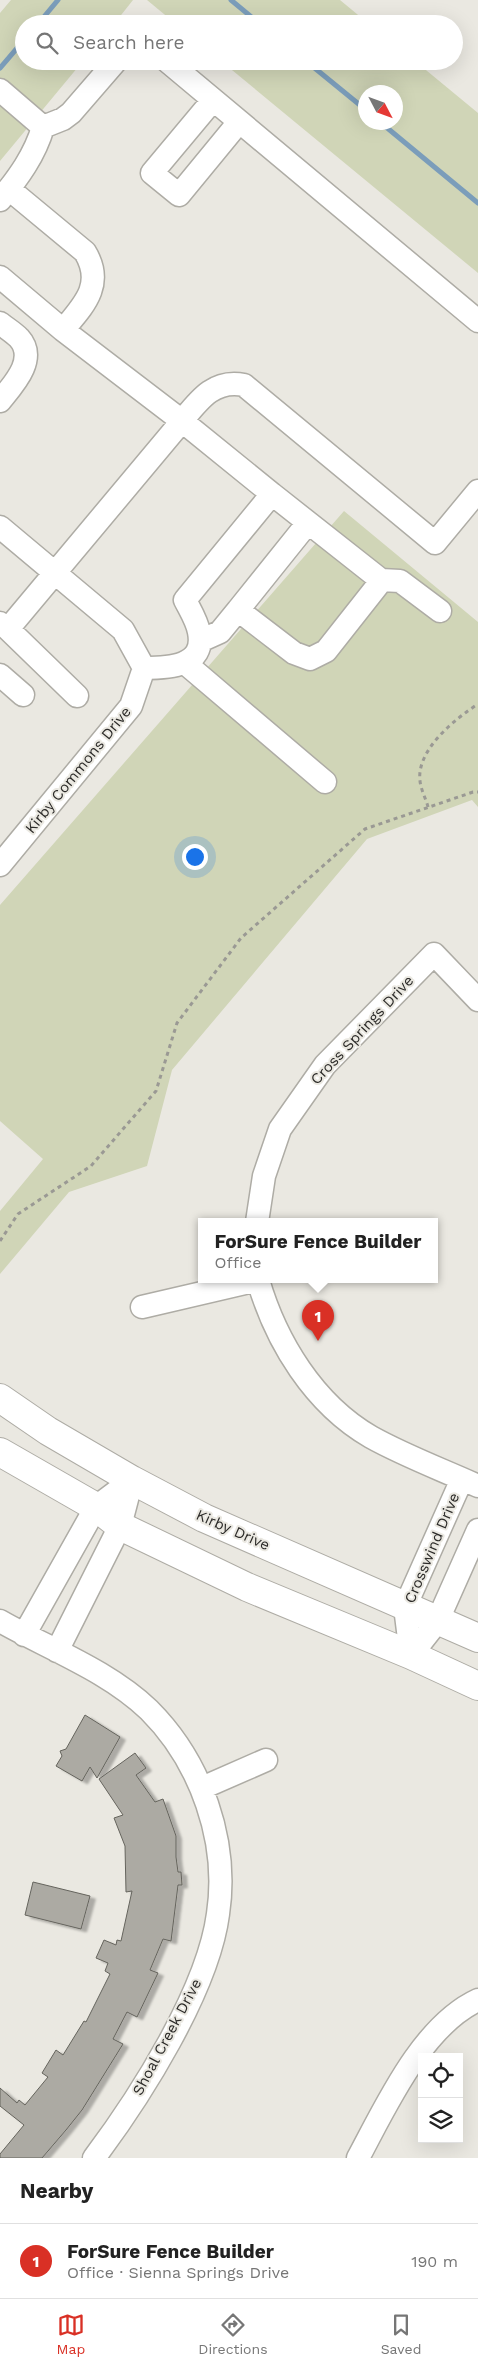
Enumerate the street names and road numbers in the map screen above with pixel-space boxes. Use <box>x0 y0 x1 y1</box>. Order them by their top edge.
street label: Kirby Commons Drive <box>21 703 135 837</box>
street label: Cross Springs Drive <box>307 972 417 1088</box>
street label: Crosswind Drive <box>401 1490 463 1606</box>
street label: Kirby Drive <box>193 1506 273 1554</box>
street label: Shoal Creek Drive <box>129 1976 205 2098</box>

